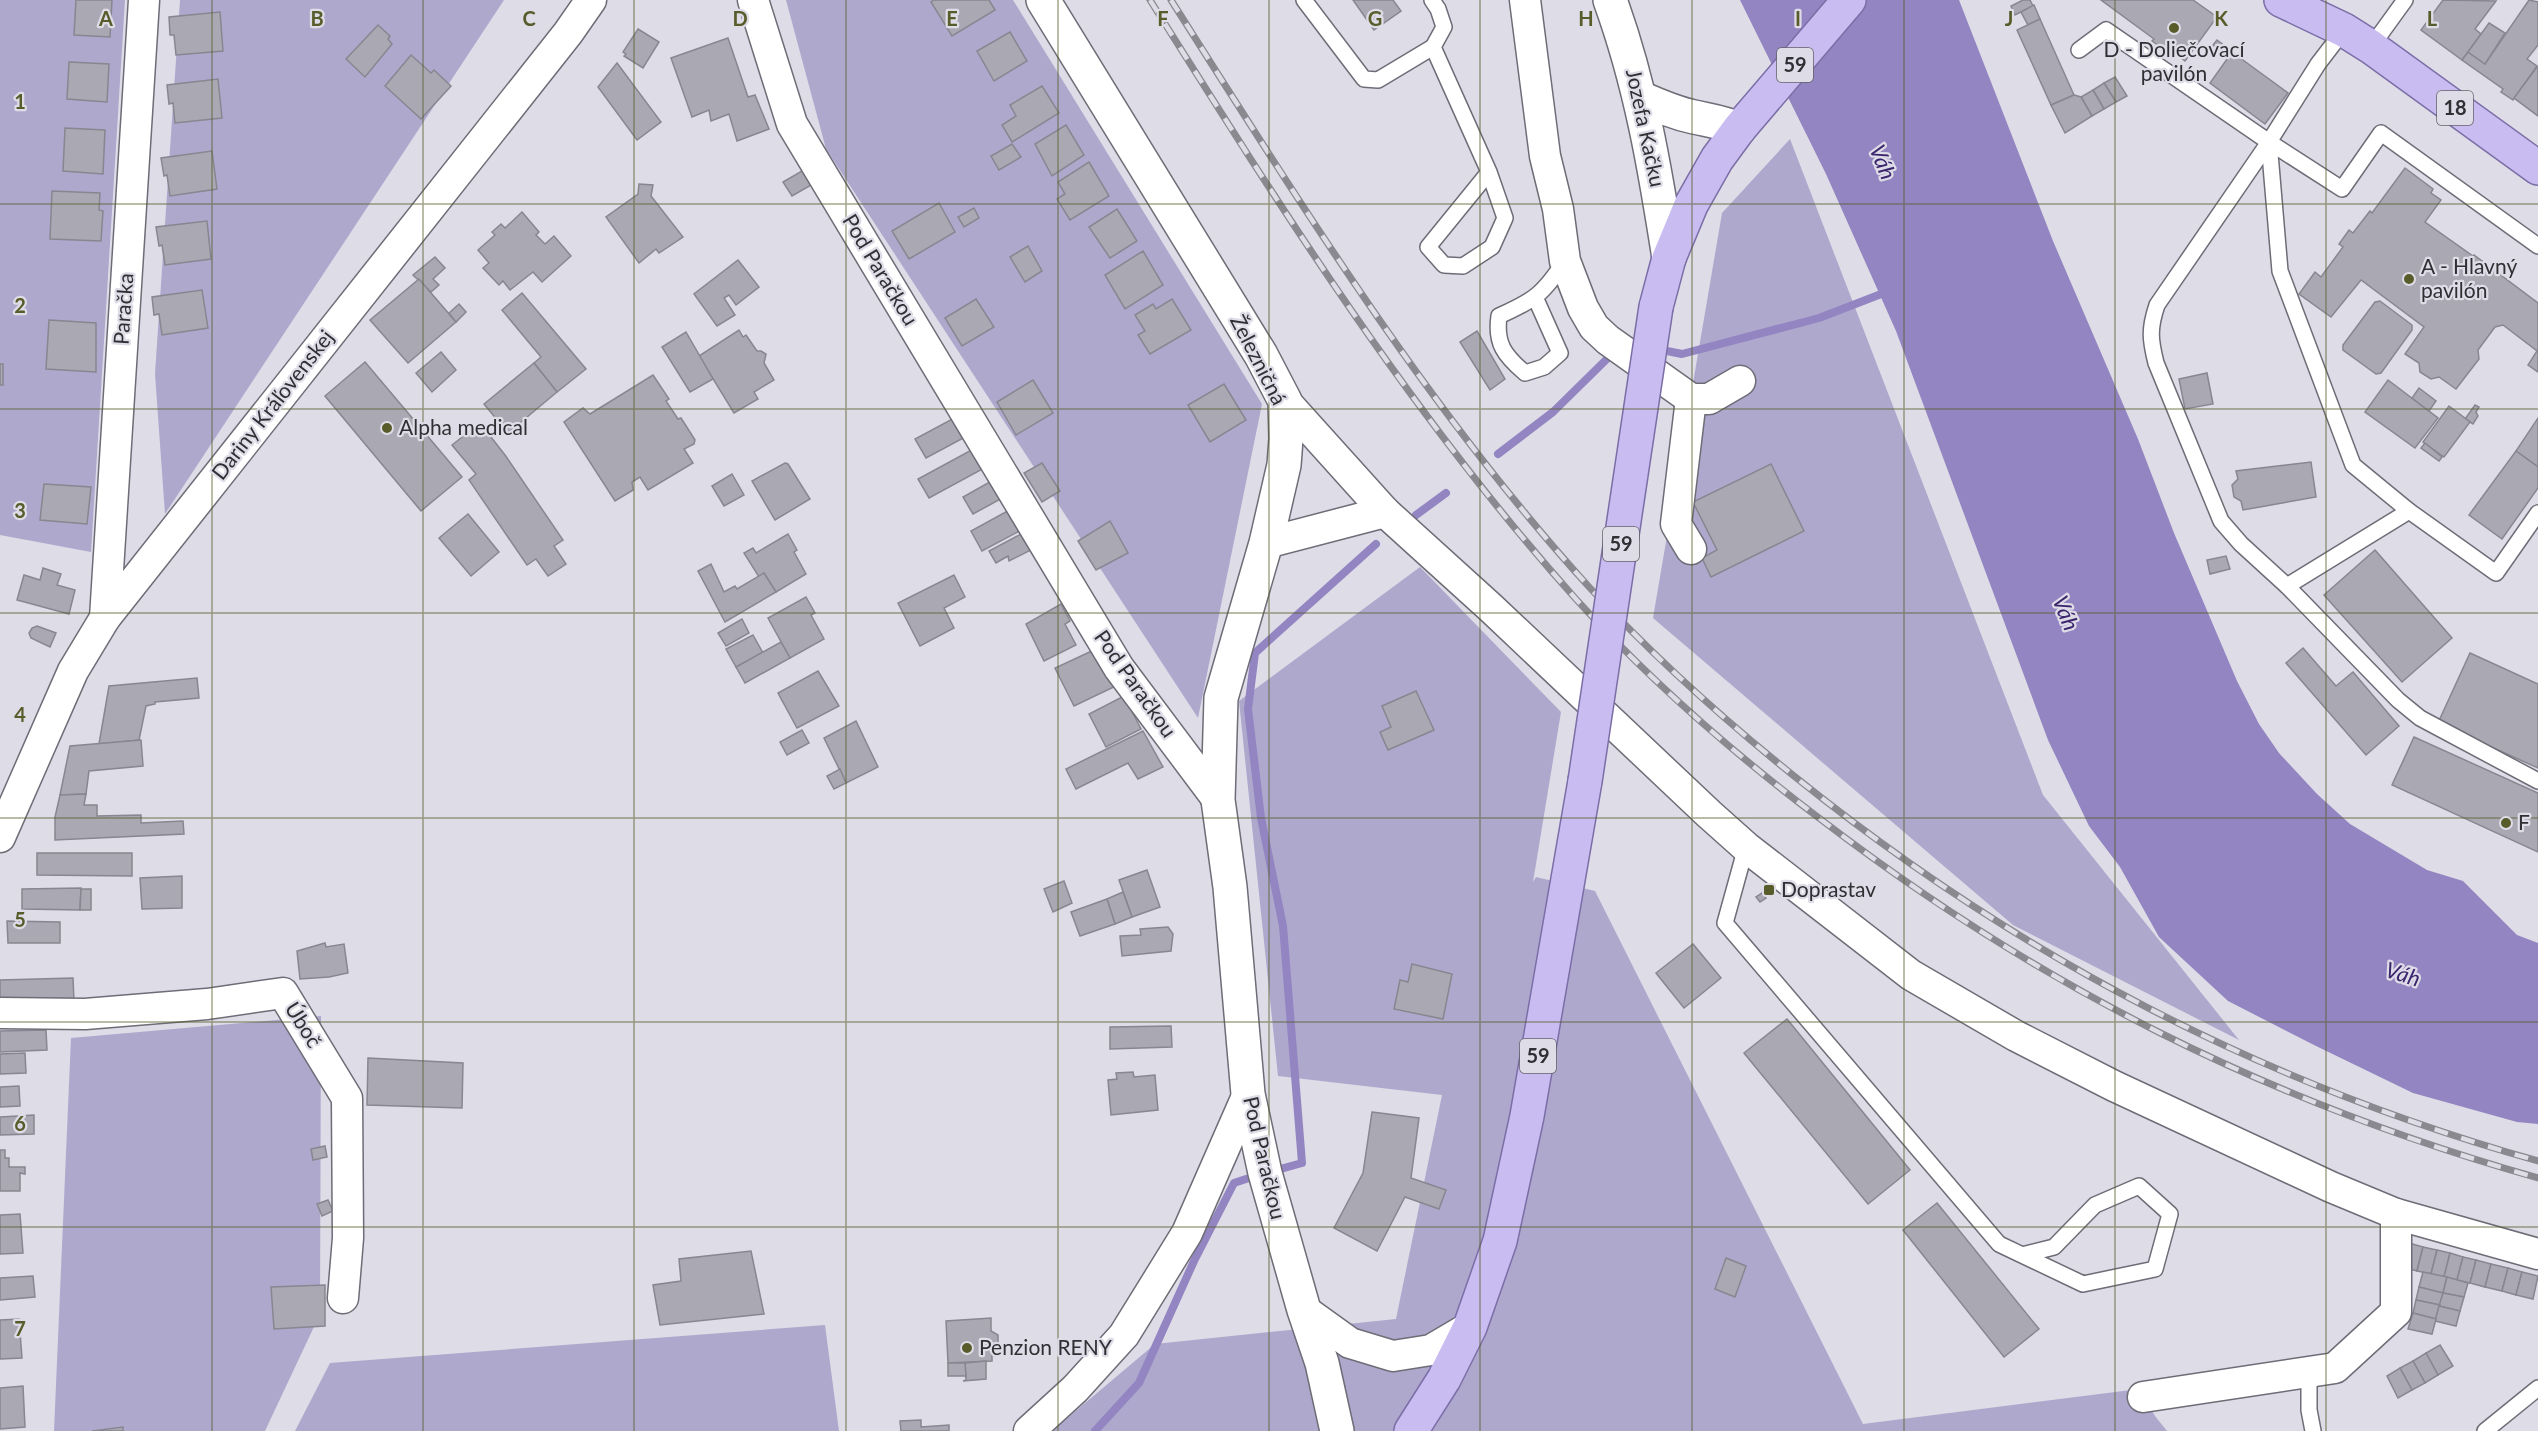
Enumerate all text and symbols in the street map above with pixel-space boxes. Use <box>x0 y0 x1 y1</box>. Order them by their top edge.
text: A <box>98 6 113 30</box>
text: B <box>310 6 324 30</box>
text: C <box>522 6 536 30</box>
text: D <box>732 6 748 30</box>
text: E <box>946 6 958 30</box>
text: F <box>1157 6 1169 30</box>
text: G <box>1368 6 1382 30</box>
text: H <box>1578 6 1594 30</box>
text: I <box>1795 6 1801 30</box>
text: J <box>2005 6 2013 30</box>
text: K <box>2214 6 2228 30</box>
text: L <box>2427 6 2438 30</box>
marker: D - Doliečovací pavilón <box>2167 21 2181 35</box>
place label: D - Doliečovací pavilón <box>2104 36 2245 85</box>
road number: 59 <box>1777 48 1813 82</box>
street label: Jozefa Kačku <box>1622 66 1671 189</box>
text: 1 <box>14 89 26 113</box>
road number: 18 <box>2437 91 2473 125</box>
water label: Váh <box>1864 140 1903 183</box>
street label: Pod Paračkou <box>838 209 924 329</box>
place label: A - Hlavný pavilón <box>2421 253 2517 302</box>
street label: Paračka <box>108 272 137 346</box>
marker: A - Hlavný pavilón <box>2402 272 2416 286</box>
text: 2 <box>14 293 26 317</box>
street label: Železničná <box>1226 310 1293 409</box>
street label: Dariny Kráľovenskej <box>206 324 338 484</box>
place label: Alpha medical <box>399 414 528 439</box>
marker: Alpha medical <box>380 421 394 435</box>
text: 3 <box>14 498 26 522</box>
road number: 59 <box>1603 527 1639 561</box>
water label: Váh <box>2047 591 2086 634</box>
street label: Pod Paračkou <box>1090 625 1182 742</box>
text: 4 <box>14 702 26 726</box>
place label: F <box>2518 809 2530 834</box>
marker: F <box>2499 816 2513 830</box>
place label: Doprastav <box>1781 876 1876 901</box>
marker: Doprastav <box>1762 883 1776 897</box>
text: 5 <box>14 907 26 931</box>
water label: Váh <box>2382 955 2424 992</box>
street label: Úboč <box>281 997 328 1052</box>
road number: 59 <box>1520 1039 1556 1073</box>
street label: Pod Paračkou <box>1239 1094 1292 1222</box>
text: 6 <box>14 1111 26 1135</box>
text: 7 <box>14 1316 26 1340</box>
place label: Penzion RENY <box>979 1334 1113 1359</box>
marker: Penzion RENY <box>960 1341 974 1355</box>

